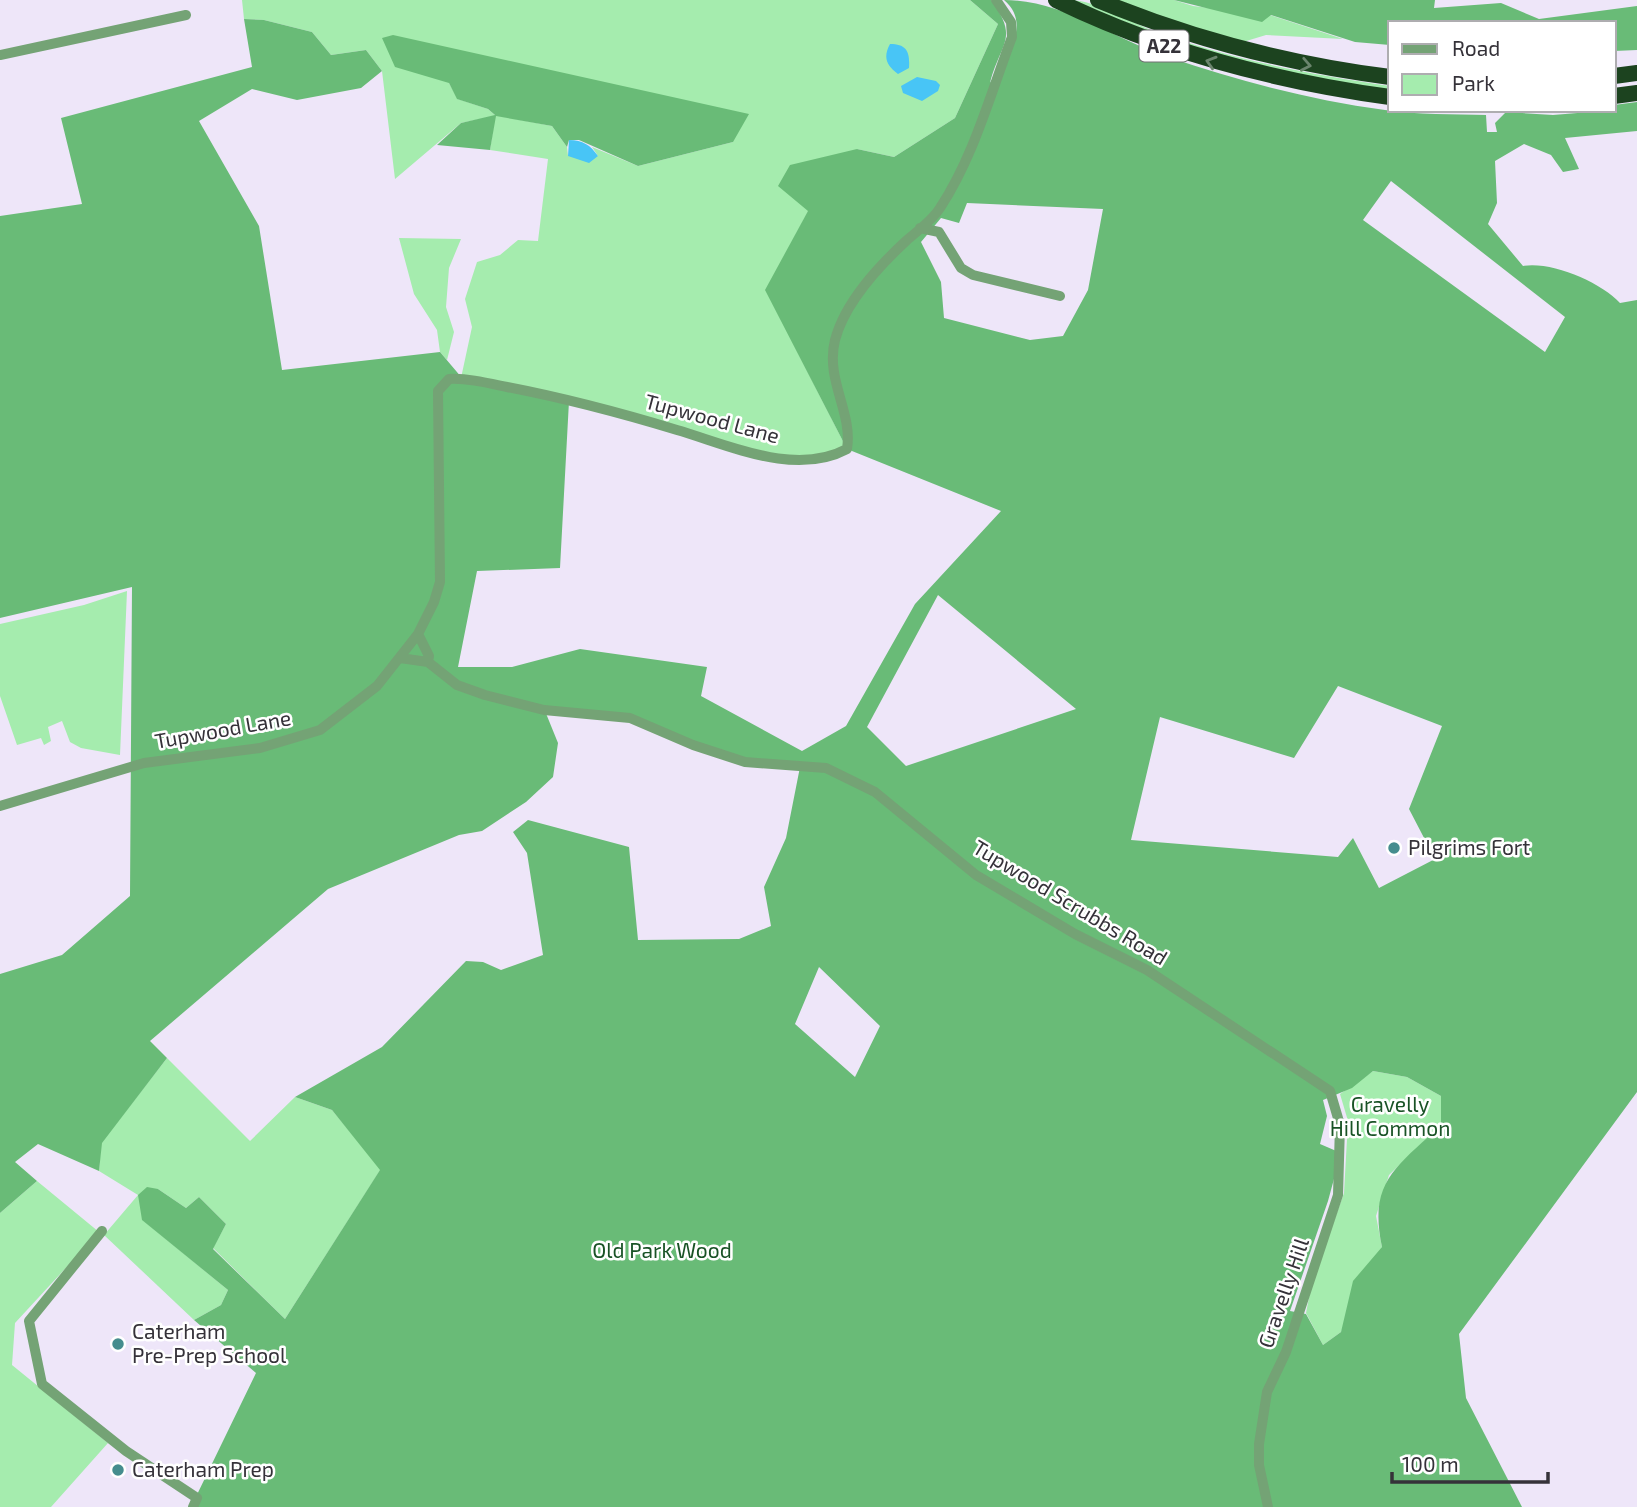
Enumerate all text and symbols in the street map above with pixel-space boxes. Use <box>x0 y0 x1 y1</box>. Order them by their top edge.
legend <box>1388 21 1616 112</box>
road number: A22 <box>1140 30 1188 61</box>
text: Road <box>1452 35 1500 60</box>
one-way arrow <box>1206 55 1218 70</box>
one-way arrow <box>1300 56 1312 71</box>
text: Park <box>1452 70 1495 95</box>
street label: Tupwood Lane <box>642 388 782 447</box>
street label: Tupwood Lane <box>153 704 293 753</box>
street label: Tupwood Scrubbs Road <box>969 834 1172 970</box>
place label: Pilgrims Fort <box>1408 834 1530 859</box>
marker: Pilgrims Fort <box>1386 840 1402 856</box>
park label: Gravelly Hill Common <box>1330 1091 1450 1140</box>
street label: Gravelly Hill <box>1252 1234 1313 1351</box>
park label: Old Park Wood <box>592 1237 732 1262</box>
place label: Caterham Pre-Prep School <box>132 1318 287 1367</box>
marker: Caterham Pre-Prep School <box>110 1336 126 1352</box>
scale bar <box>1392 1440 1548 1484</box>
text: 100 m <box>1402 1451 1459 1476</box>
place label: Caterham Prep <box>132 1456 274 1481</box>
marker: Caterham Prep <box>110 1462 126 1478</box>

